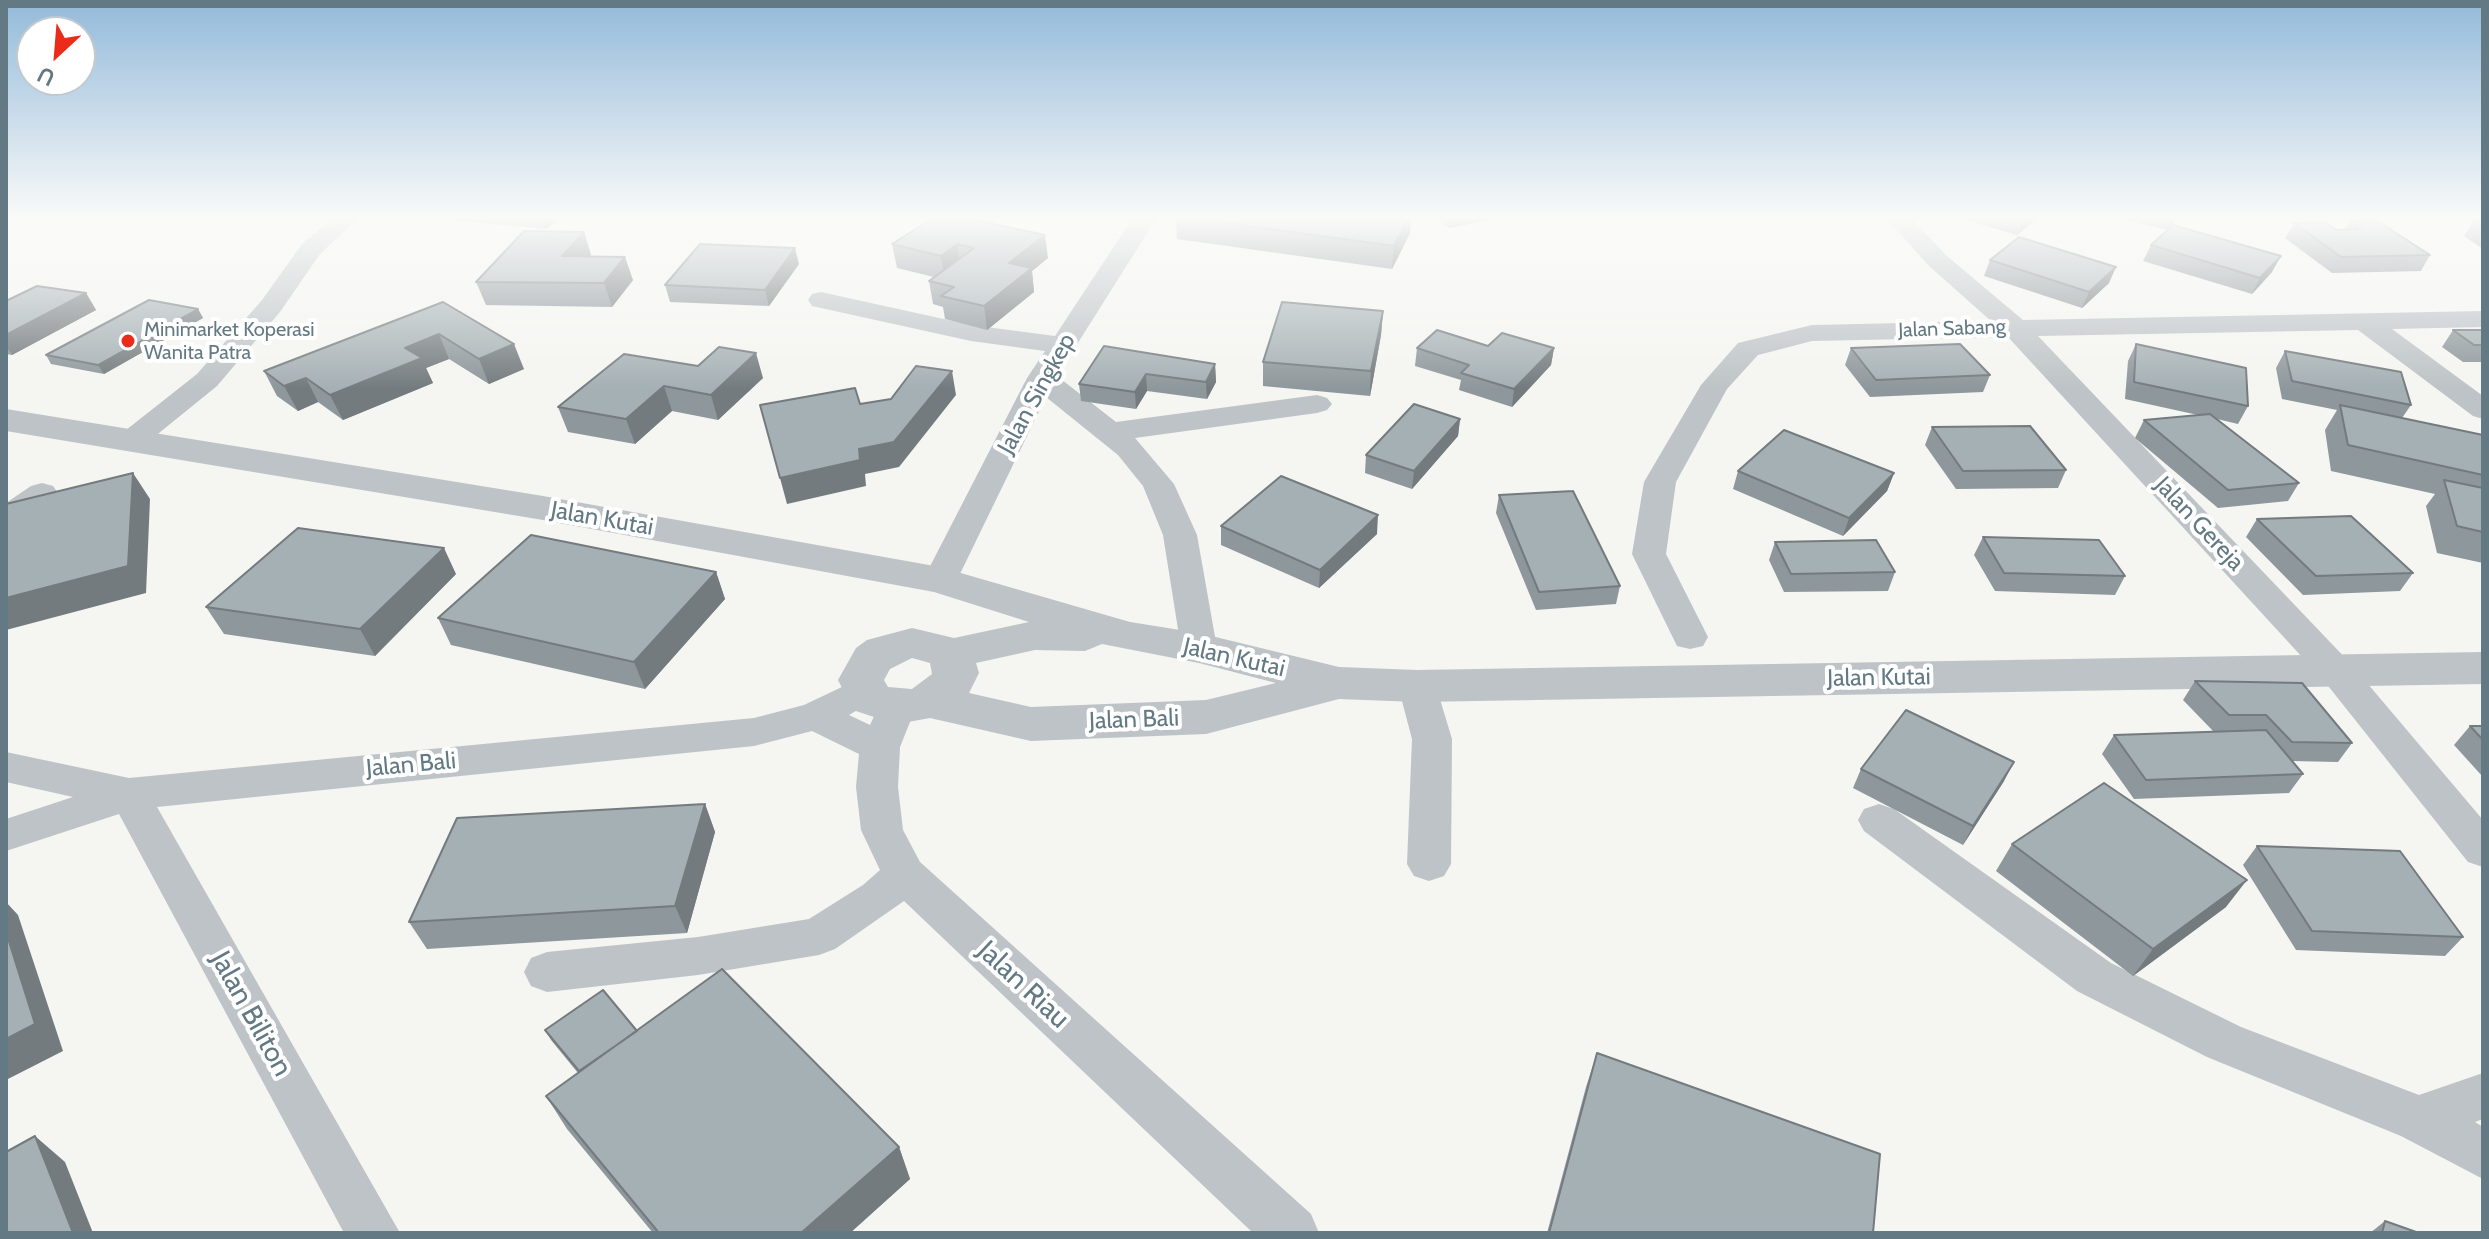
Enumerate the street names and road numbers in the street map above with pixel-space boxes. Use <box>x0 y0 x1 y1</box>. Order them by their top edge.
street label: Jalan Sabang <box>1898 315 2006 343</box>
street label: Jalan Singkep <box>992 329 1082 459</box>
street label: Jalan Gereja <box>2148 471 2250 577</box>
street label: Jalan Kutai <box>548 496 656 542</box>
street label: Jalan Kutai <box>1180 632 1288 684</box>
street label: Jalan Kutai <box>1827 663 1931 693</box>
street label: Jalan Bali <box>1089 704 1179 736</box>
street label: Jalan Bali <box>365 747 457 783</box>
street label: Jalan Riau <box>970 934 1076 1036</box>
street label: Jalan Biliton <box>203 946 299 1082</box>

